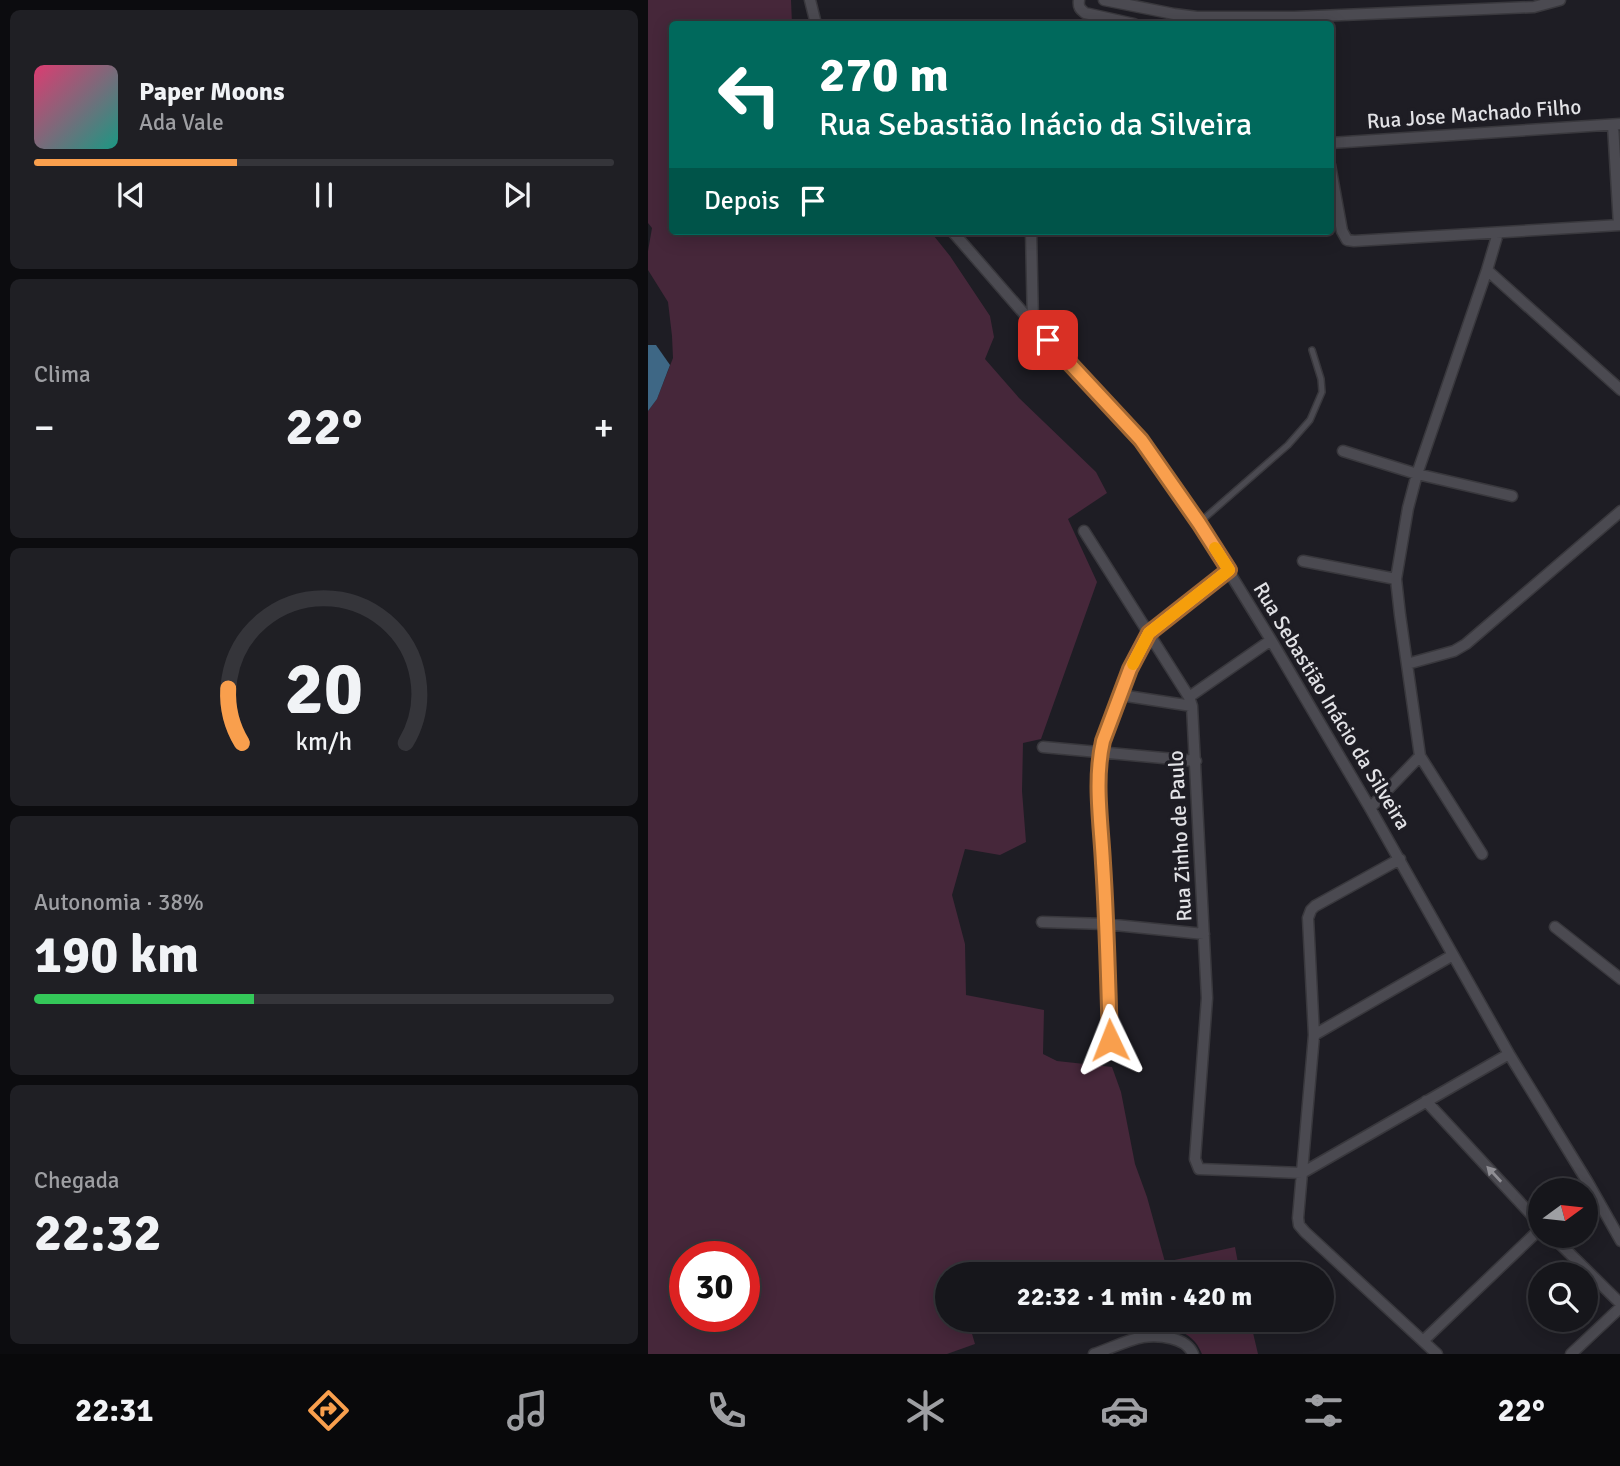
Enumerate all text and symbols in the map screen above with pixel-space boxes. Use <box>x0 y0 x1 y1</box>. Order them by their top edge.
text: 270 m <box>819 45 949 105</box>
icon: left <box>704 49 795 140</box>
text: Paper Moons <box>139 76 285 108</box>
street label: Rua Jose Machado Filho <box>1366 94 1582 134</box>
text: Rua Sebastião Inácio da Silveira <box>819 105 1252 144</box>
text: Ada Vale <box>139 108 224 137</box>
icon: previous <box>112 176 150 214</box>
icon: pause <box>305 176 343 214</box>
icon: next <box>498 176 536 214</box>
icon: arrive <box>794 182 832 220</box>
text: Depois <box>704 185 780 217</box>
pin <box>1018 310 1078 370</box>
icon: arrive <box>1029 321 1067 359</box>
text: Clima <box>34 360 91 389</box>
text: 22° <box>286 395 362 459</box>
text: − <box>34 404 55 451</box>
text: + <box>593 404 614 451</box>
street label: Rua Sebastião Inácio da Silveira <box>1248 577 1416 835</box>
text: 20 <box>285 645 363 734</box>
text: km/h <box>296 726 352 757</box>
street label: Rua Zinho de Paulo <box>1163 750 1197 922</box>
text: Autonomia · 38% <box>34 888 204 917</box>
text: 190 km <box>34 923 199 987</box>
position arrow <box>1073 1003 1147 1077</box>
text: Chegada <box>34 1166 119 1195</box>
one-way arrow <box>1486 1166 1502 1183</box>
north arrow <box>1528 1178 1598 1248</box>
map controls <box>1528 1178 1598 1332</box>
text: 22:32 <box>34 1201 162 1265</box>
speed limit sign: 30 <box>669 1241 760 1332</box>
button: search <box>1528 1262 1598 1332</box>
text: 22:32 · 1 min · 420 m <box>1017 1281 1252 1313</box>
icon: directions <box>304 1386 353 1435</box>
icon: music <box>503 1386 552 1435</box>
icon: phone <box>702 1386 751 1435</box>
icon: climate <box>901 1386 950 1435</box>
icon: car <box>1100 1386 1149 1435</box>
icon: filters <box>1299 1386 1348 1435</box>
text: 22:31 <box>75 1391 154 1430</box>
text: 22° <box>1498 1391 1545 1430</box>

